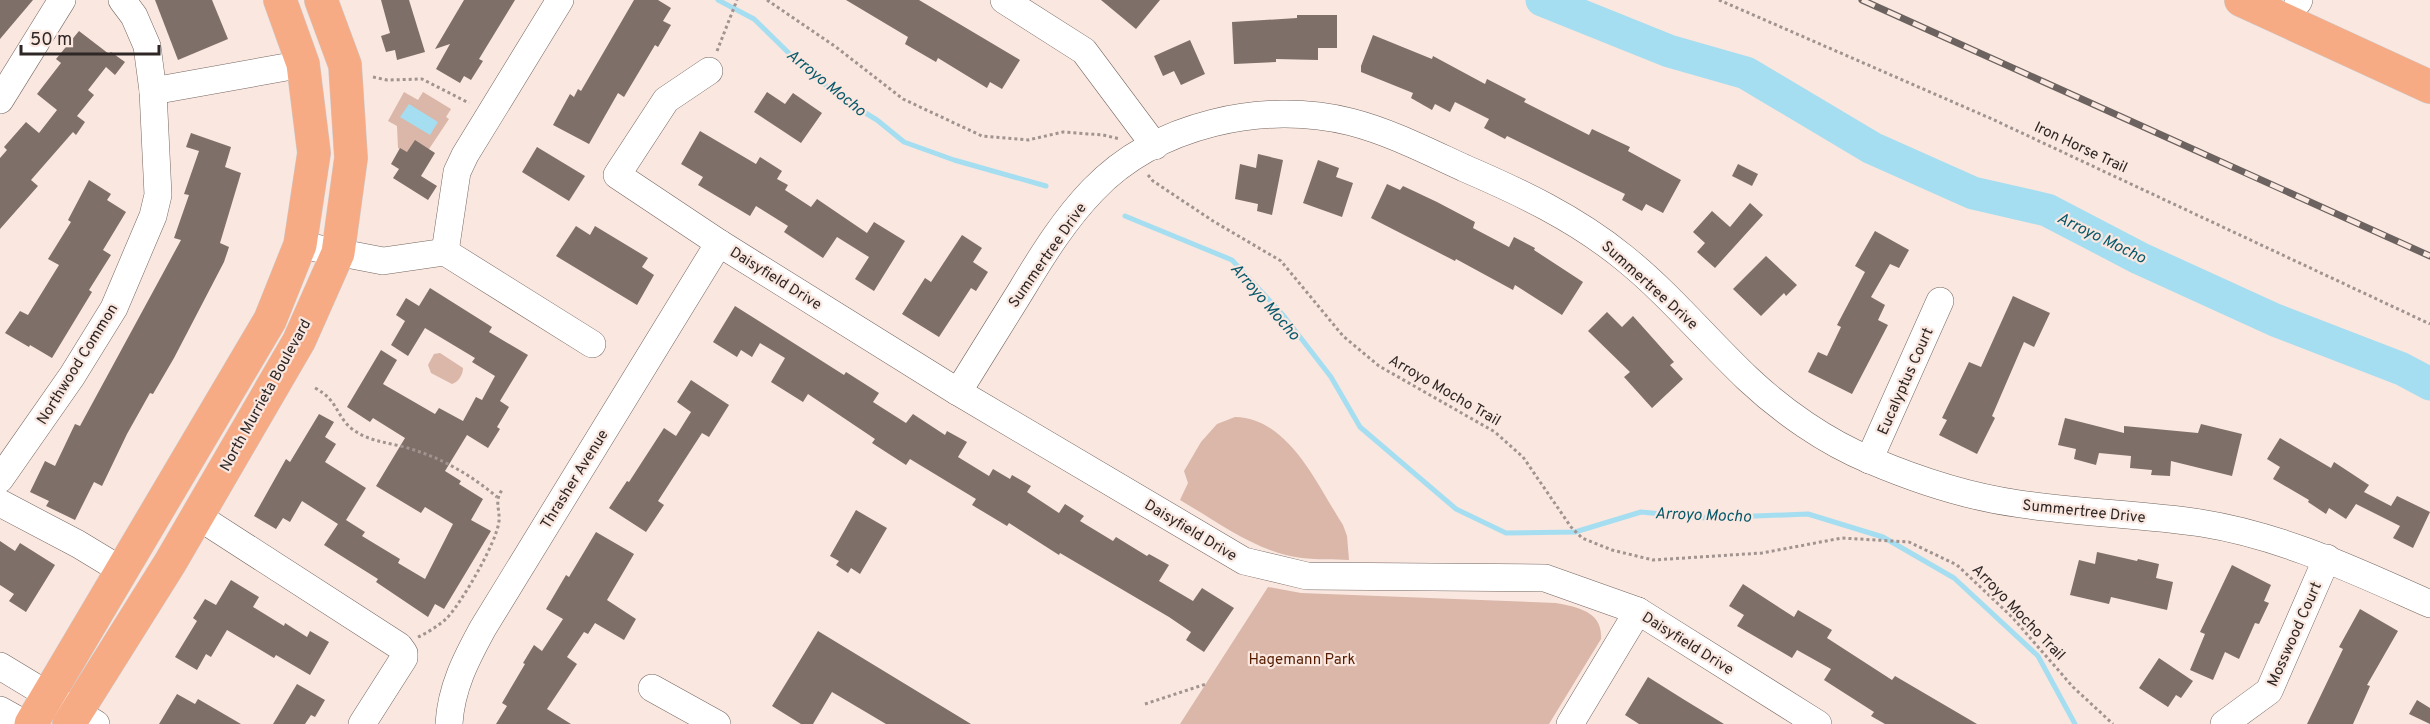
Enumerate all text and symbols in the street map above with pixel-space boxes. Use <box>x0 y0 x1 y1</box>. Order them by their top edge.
scale bar <box>21 18 159 56</box>
text: 50 m <box>30 29 72 52</box>
water label: Arroyo Mocho <box>782 46 870 122</box>
street label: Iron Horse Trail <box>2031 118 2130 178</box>
street label: Summertree Drive <box>1005 200 1091 312</box>
water label: Arroyo Mocho <box>2054 209 2149 269</box>
street label: Summertree Drive <box>1597 238 1701 335</box>
street label: Daisyfield Drive <box>726 243 825 315</box>
water label: Arroyo Mocho <box>1225 259 1304 346</box>
street label: Northwood Common <box>33 301 123 429</box>
street label: North Murrieta Boulevard <box>217 316 316 475</box>
street label: Eucalyptus Court <box>1874 325 1939 438</box>
street label: Arroyo Mocho Trail <box>1385 352 1504 431</box>
street label: Thrasher Avenue <box>537 427 613 533</box>
street label: Daisyfield Drive <box>1140 496 1240 566</box>
street label: Summertree Drive <box>2021 497 2146 528</box>
water label: Arroyo Mocho <box>1655 504 1752 528</box>
street label: Arroyo Mocho Trail <box>1967 561 2069 665</box>
street label: Mosswood Court <box>2264 579 2327 690</box>
street label: Daisyfield Drive <box>1638 608 1737 680</box>
park label: Hagemann Park <box>1248 651 1356 670</box>

